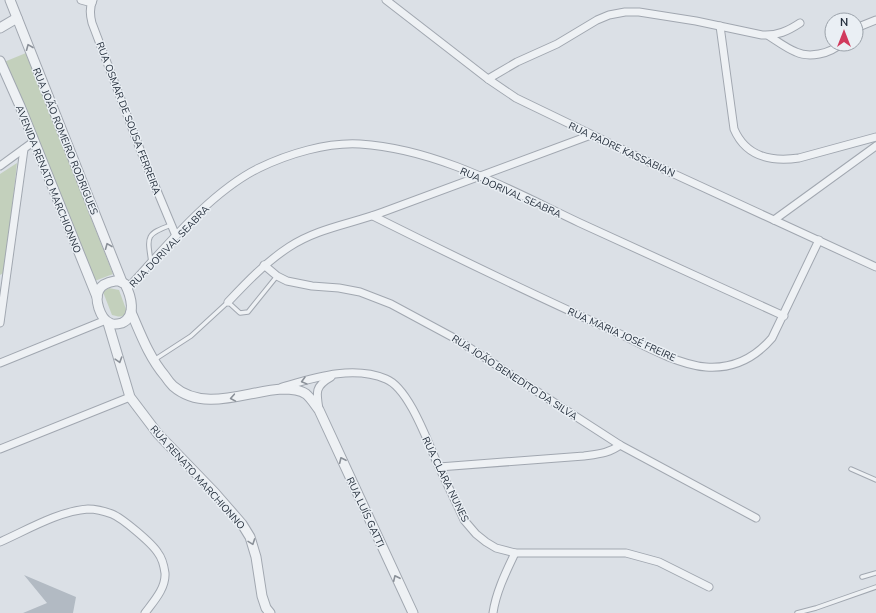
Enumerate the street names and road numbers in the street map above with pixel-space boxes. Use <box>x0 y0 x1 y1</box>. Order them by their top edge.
street label: RUA OSMAR DE SOUSA FERREIRA <box>92 40 164 197</box>
street label: RUA JOÃO ROMEIRO RODRIGUES <box>29 66 101 217</box>
street label: AVENIDA RENATO MARCHIONNO <box>12 103 84 256</box>
street label: RUA PADRE KASSABIAN <box>566 119 677 181</box>
street label: RUA DORIVAL SEABRA <box>458 164 564 222</box>
street label: RUA DORIVAL SEABRA <box>127 202 213 291</box>
street label: RUA MARIA JOSÉ FREIRE <box>565 305 678 365</box>
street label: RUA JOÃO BENEDITO DA SILVA <box>449 332 581 424</box>
street label: RUA RENATO MARCHIONNO <box>147 423 248 533</box>
street label: RUA CLARA NUNES <box>418 434 472 524</box>
street label: RUA LUÍS GATTI <box>343 475 388 550</box>

